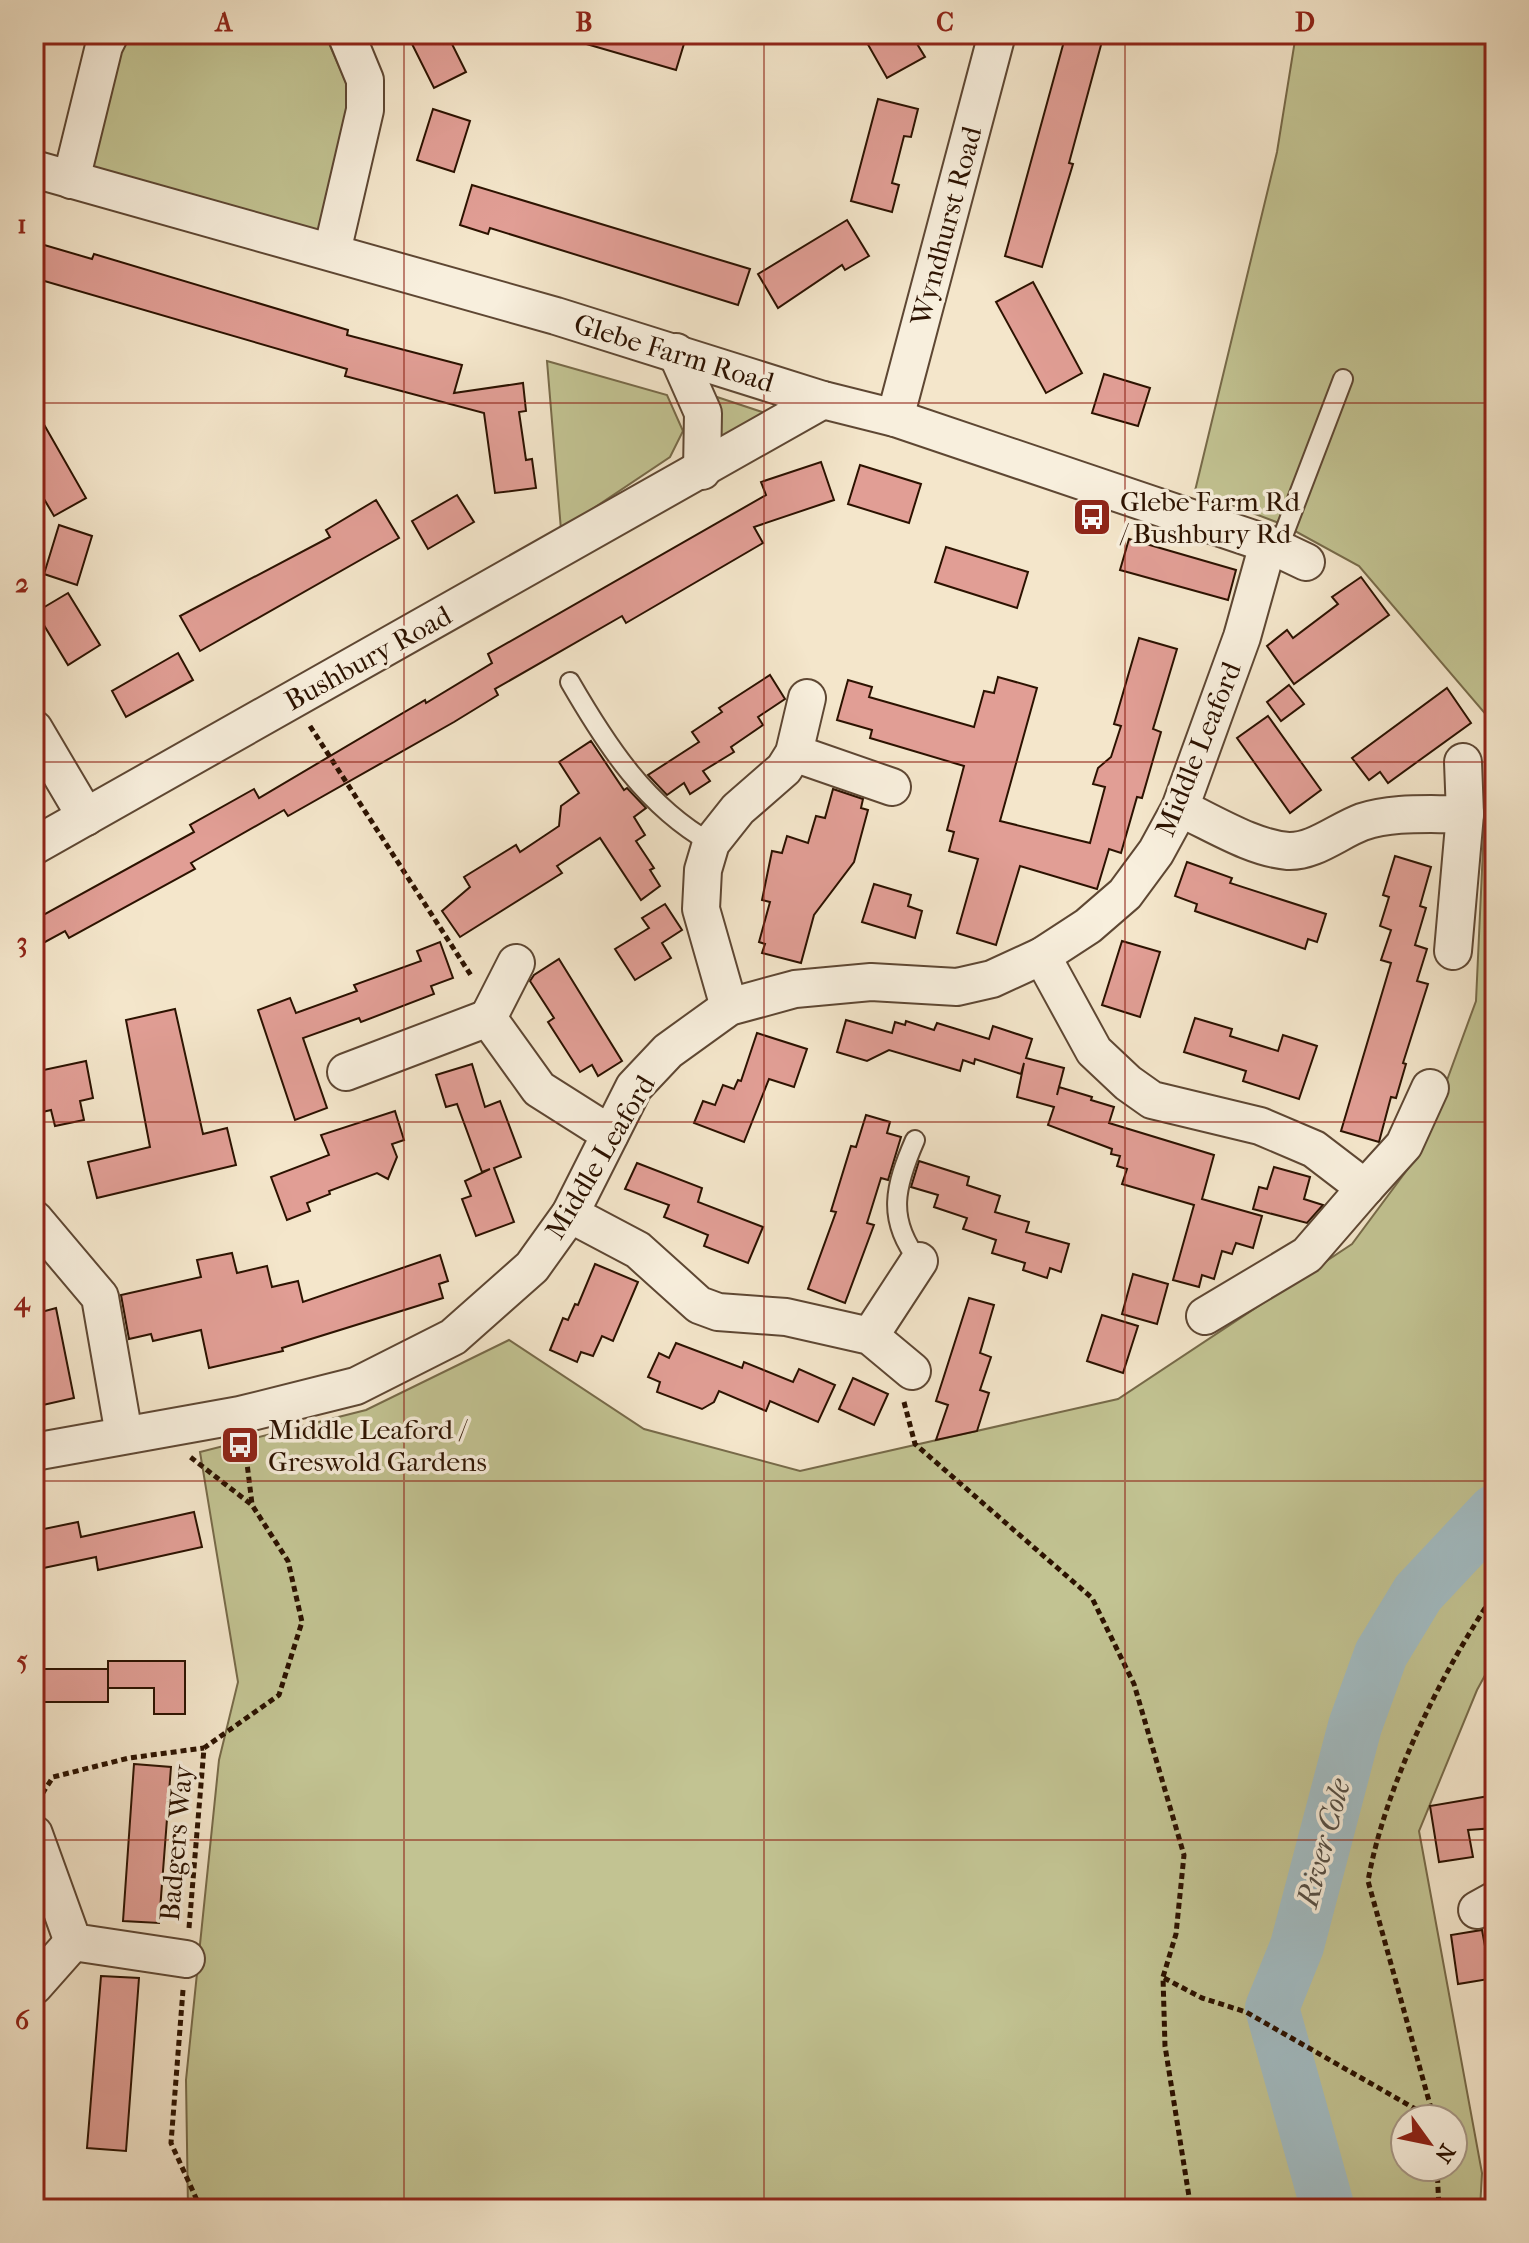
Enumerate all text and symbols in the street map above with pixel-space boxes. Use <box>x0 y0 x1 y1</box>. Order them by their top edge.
text: A <box>214 7 234 38</box>
text: B <box>576 7 593 38</box>
text: C <box>936 7 954 38</box>
text: D <box>1295 7 1315 38</box>
street label: Wyndhurst Road <box>903 122 989 330</box>
text: 1 <box>17 209 27 240</box>
street label: Glebe Farm Road <box>570 307 779 399</box>
place label: Glebe Farm Rd / Bushbury Rd <box>1119 485 1301 550</box>
bus stop icon: Glebe Farm Rd / Bushbury Rd <box>1071 496 1113 538</box>
text: 2 <box>15 568 29 599</box>
street label: Bushbury Road <box>279 598 458 717</box>
street label: Middle Leaford <box>1148 656 1248 841</box>
text: 3 <box>17 927 27 958</box>
street label: Middle Leaford <box>538 1069 662 1245</box>
text: 4 <box>13 1286 31 1318</box>
place label: Middle Leaford / Greswold Gardens <box>268 1413 487 1478</box>
bus stop icon: Middle Leaford / Greswold Gardens <box>219 1424 261 1466</box>
text: 5 <box>16 1645 28 1676</box>
street label: Badgers Way <box>153 1763 199 1922</box>
water label: River Cole <box>1290 1774 1358 1913</box>
text: 6 <box>15 2005 30 2036</box>
north arrow <box>1389 2103 1469 2183</box>
text: N <box>1429 2139 1460 2168</box>

